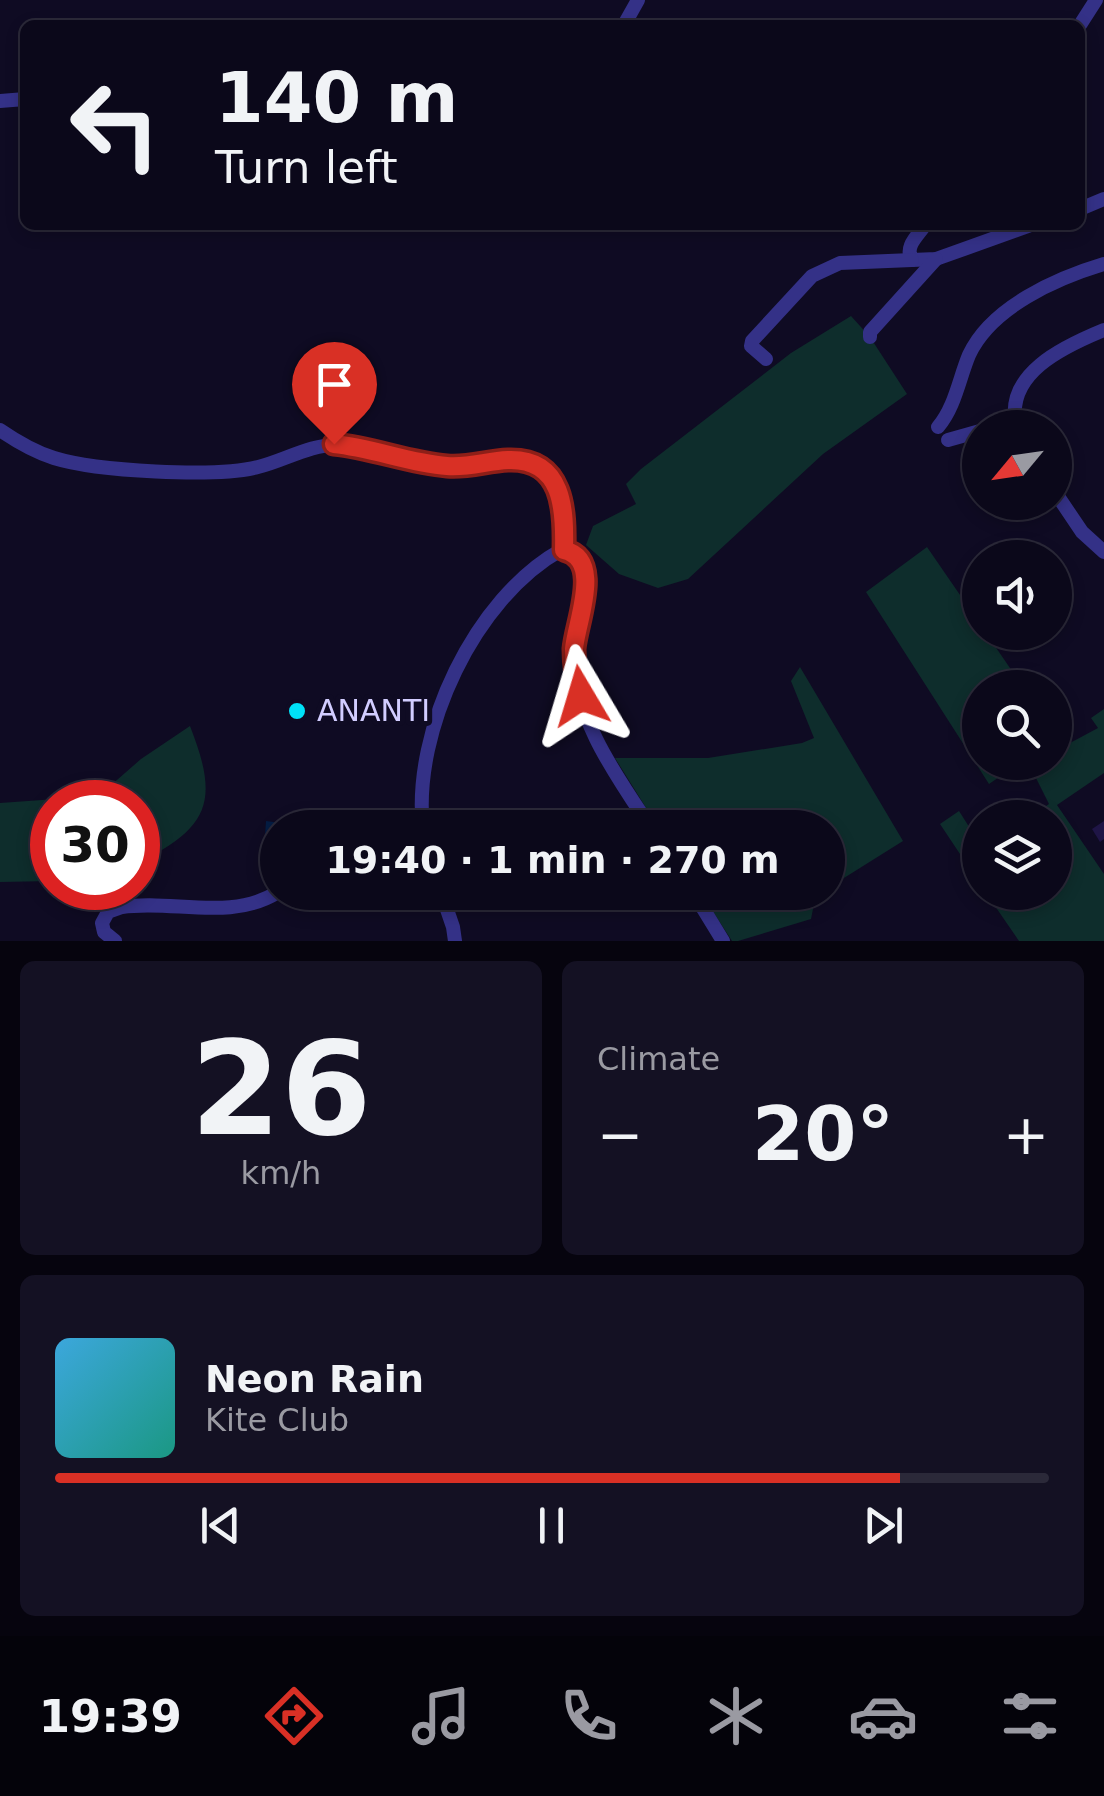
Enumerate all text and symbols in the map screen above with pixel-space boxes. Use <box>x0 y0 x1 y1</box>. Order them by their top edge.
text: 140 m <box>215 57 458 139</box>
icon: left <box>50 60 180 190</box>
text: Turn left <box>215 141 398 194</box>
pin <box>292 342 377 445</box>
icon: arrive <box>307 357 362 412</box>
north arrow <box>962 410 1072 520</box>
map controls <box>962 410 1072 910</box>
button: sound <box>962 540 1072 650</box>
position arrow <box>529 644 633 748</box>
button: search <box>962 670 1072 780</box>
place label: ΑΝΑΝΤΙ <box>317 693 430 728</box>
marker: ΑΝΑΝΤΙ <box>286 700 308 722</box>
speed limit sign: 30 <box>30 780 160 910</box>
button: layers <box>962 800 1072 910</box>
text: 19:40 · 1 min · 270 m <box>325 838 780 882</box>
text: 26 <box>191 1013 371 1165</box>
text: Climate <box>597 1040 720 1078</box>
text: 20° <box>752 1090 894 1178</box>
text: − <box>597 1103 643 1167</box>
text: + <box>1003 1103 1049 1167</box>
text: km/h <box>241 1154 321 1192</box>
text: Neon Rain <box>205 1357 424 1401</box>
text: Kite Club <box>205 1401 349 1439</box>
icon: previous <box>193 1498 248 1553</box>
icon: pause <box>524 1498 579 1553</box>
icon: next <box>856 1498 911 1553</box>
icon: directions <box>259 1681 329 1751</box>
icon: music <box>406 1681 476 1751</box>
icon: phone <box>554 1681 624 1751</box>
icon: climate <box>701 1681 771 1751</box>
icon: car <box>848 1681 918 1751</box>
icon: filters <box>995 1681 1065 1751</box>
text: 19:39 <box>39 1690 182 1743</box>

